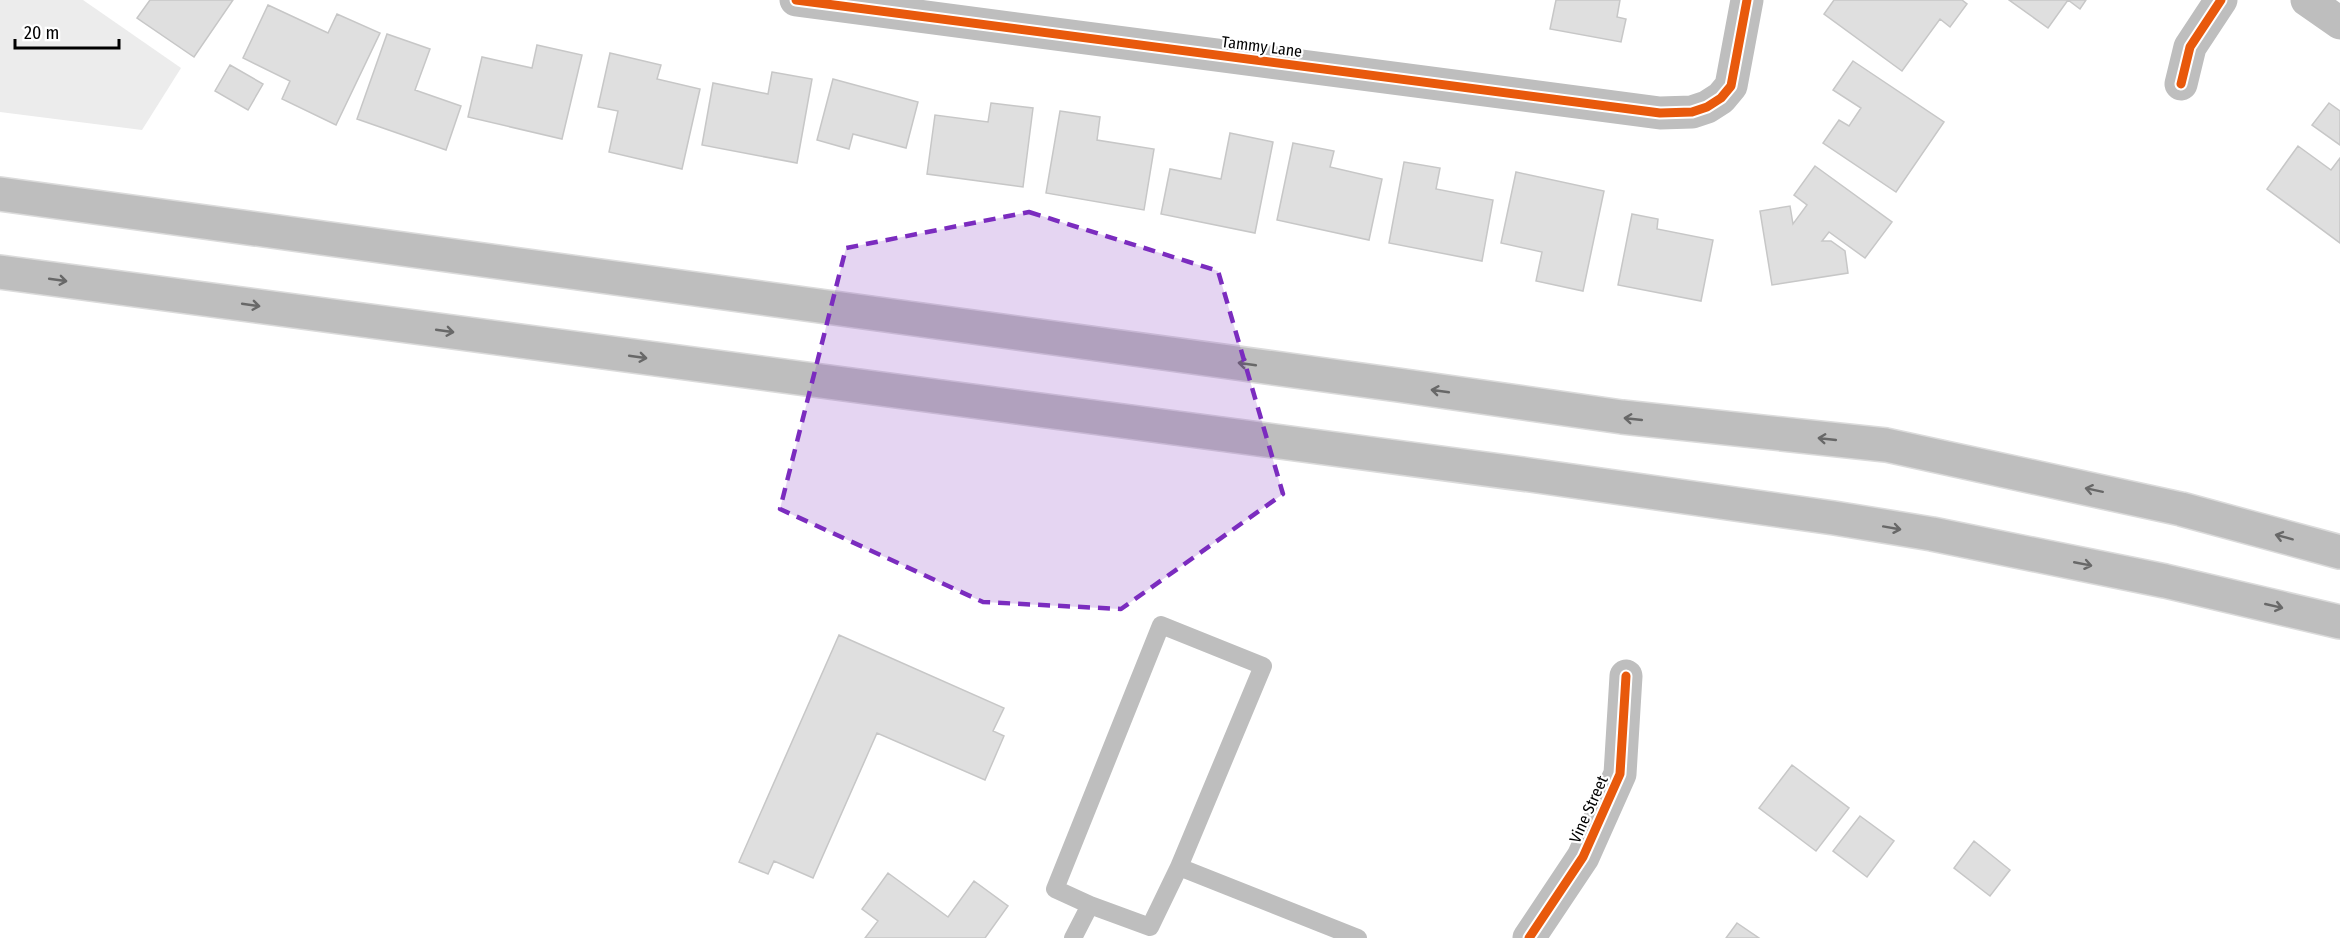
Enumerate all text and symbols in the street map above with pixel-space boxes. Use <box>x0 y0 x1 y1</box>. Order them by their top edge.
scale bar <box>15 12 118 50</box>
text: 20 m <box>24 22 59 44</box>
street label: Tammy Lane <box>1221 32 1303 61</box>
one-way arrow <box>48 274 67 285</box>
one-way arrow <box>241 300 261 311</box>
one-way arrow <box>434 326 454 337</box>
one-way arrow <box>627 351 647 362</box>
one-way arrow <box>1238 358 1258 369</box>
one-way arrow <box>1431 385 1451 396</box>
one-way arrow <box>1624 413 1644 424</box>
one-way arrow <box>1818 433 1838 444</box>
one-way arrow <box>2085 484 2105 495</box>
one-way arrow <box>1881 522 1901 533</box>
one-way arrow <box>2274 530 2293 542</box>
one-way arrow <box>2073 559 2092 570</box>
one-way arrow <box>2264 601 2283 613</box>
street label: Vine Street <box>1565 772 1612 846</box>

